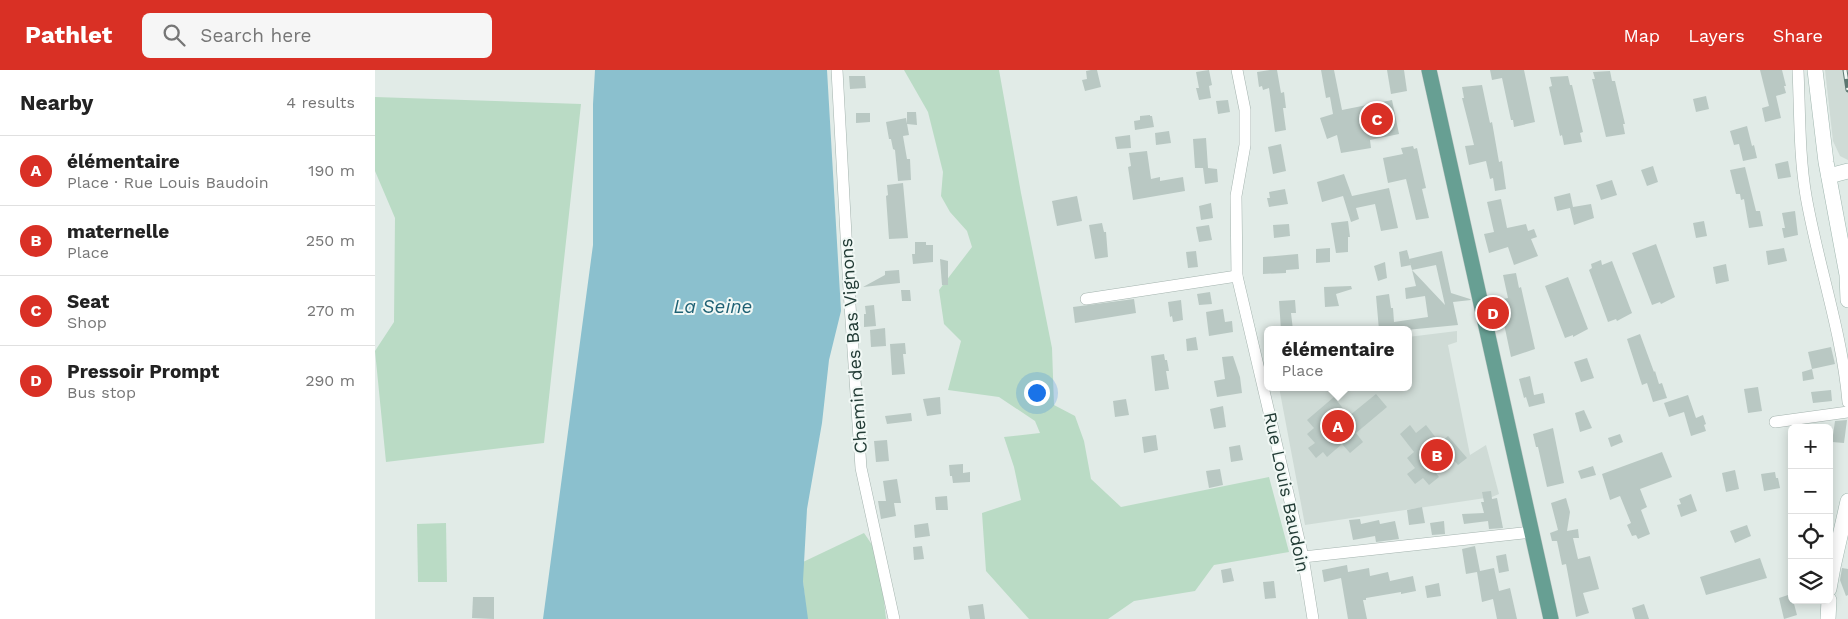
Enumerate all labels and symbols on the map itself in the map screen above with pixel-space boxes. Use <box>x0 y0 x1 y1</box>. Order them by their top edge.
pin: C <box>1361 100 1393 138</box>
street label: Chemin des Bas Vignons <box>835 238 871 454</box>
pin: D <box>1477 294 1509 332</box>
water label: La Seine <box>674 295 752 318</box>
your location <box>1024 380 1050 406</box>
pin: A <box>1322 407 1354 445</box>
street label: Rue Louis Baudoin <box>1260 410 1314 574</box>
pin: B <box>1421 436 1453 474</box>

